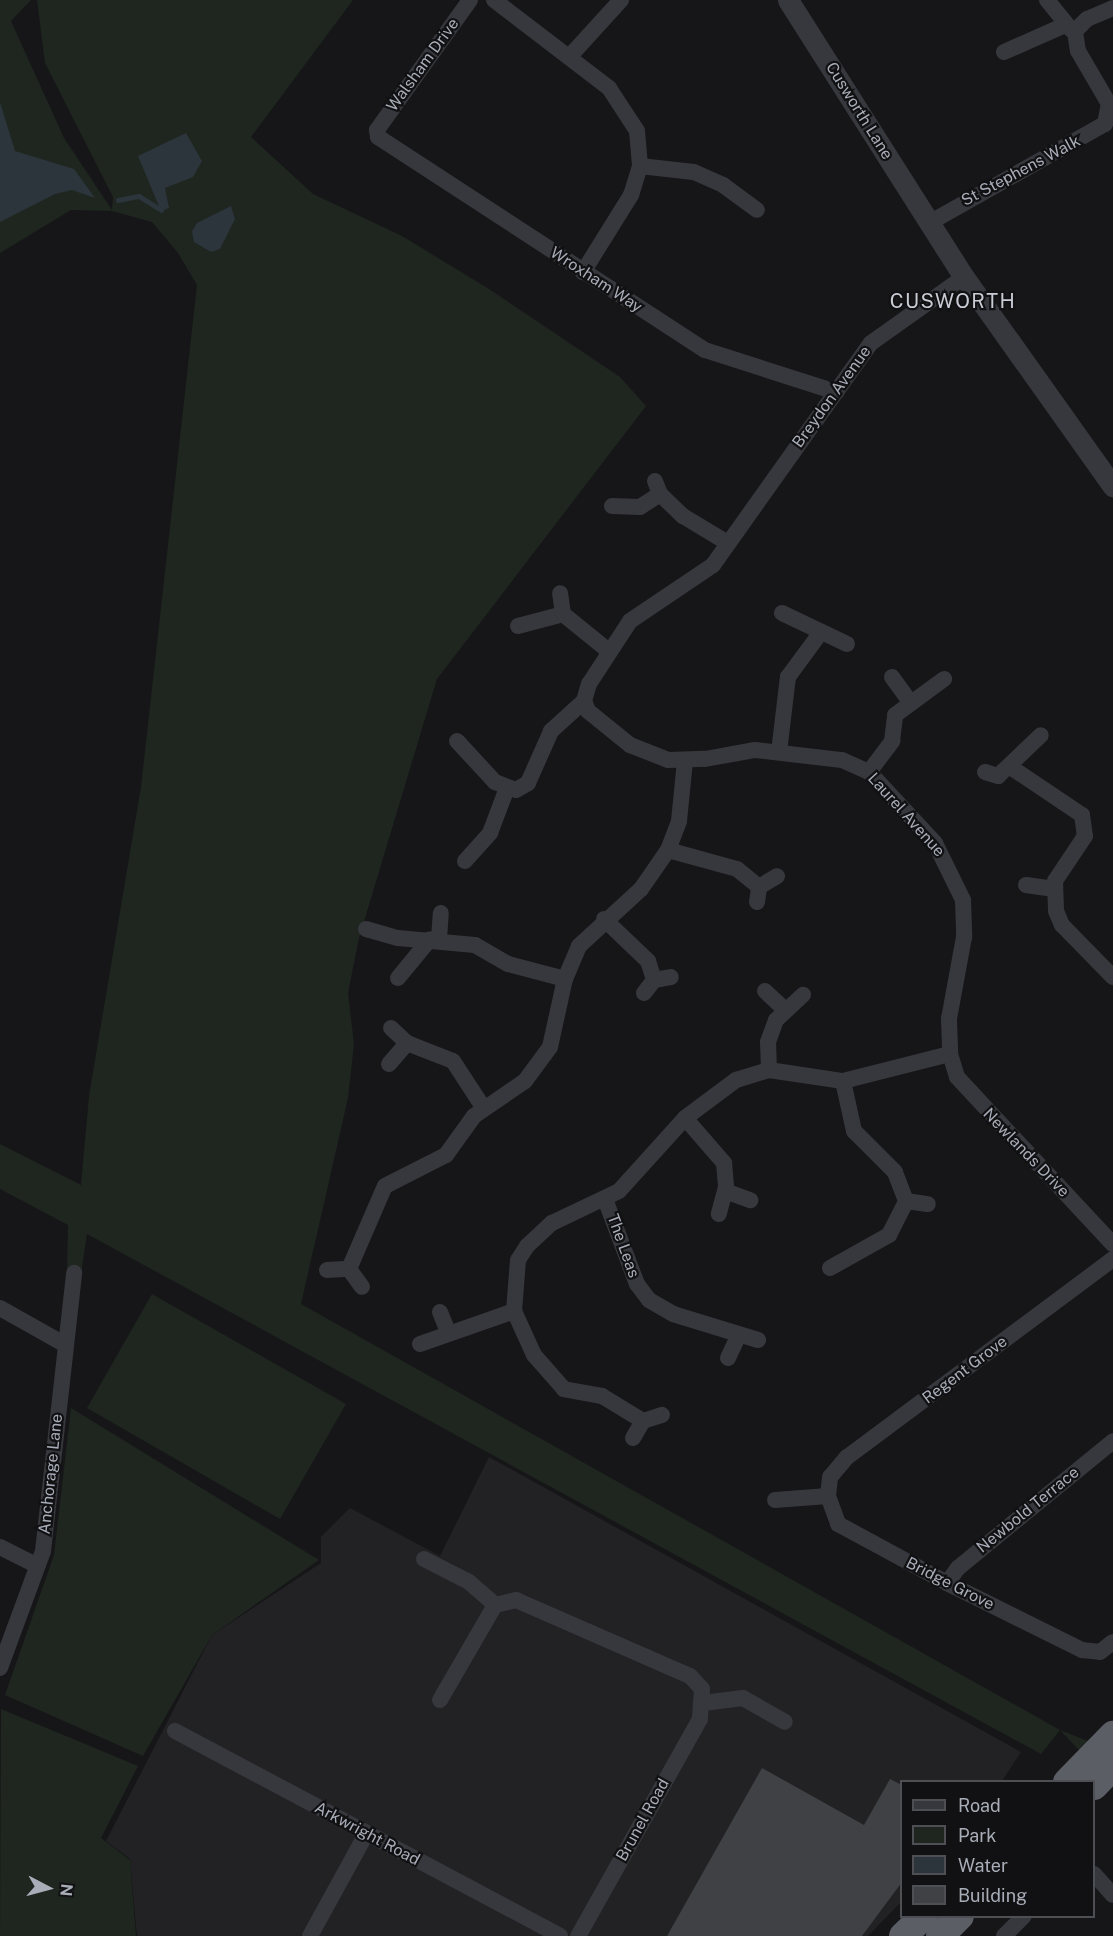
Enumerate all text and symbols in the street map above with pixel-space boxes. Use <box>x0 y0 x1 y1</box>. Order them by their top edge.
street label: Walsham Drive <box>383 15 463 115</box>
street label: Cusworth Lane <box>821 59 897 163</box>
street label: St Stephens Walk <box>958 132 1084 210</box>
street label: Wroxham Way <box>546 243 646 317</box>
district label: CUSWORTH <box>890 289 1016 313</box>
street label: Breydon Avenue <box>789 342 875 452</box>
street label: Laurel Avenue <box>863 769 949 861</box>
street label: Newlands Drive <box>979 1105 1073 1201</box>
street label: The Leas <box>603 1212 643 1280</box>
street label: Regent Grove <box>919 1332 1011 1408</box>
street label: Anchorage Lane <box>35 1413 67 1535</box>
street label: Newbold Terrace <box>973 1463 1083 1557</box>
street label: Bridge Grove <box>903 1553 997 1615</box>
street label: Brunel Road <box>612 1775 674 1865</box>
legend <box>900 1780 1095 1918</box>
text: Road <box>958 1795 1001 1816</box>
street label: Arkwright Road <box>311 1798 423 1870</box>
text: Park <box>958 1825 996 1846</box>
text: Water <box>958 1855 1008 1876</box>
north arrow <box>18 1858 78 1918</box>
text: N <box>56 1883 77 1897</box>
text: Building <box>958 1885 1027 1906</box>

